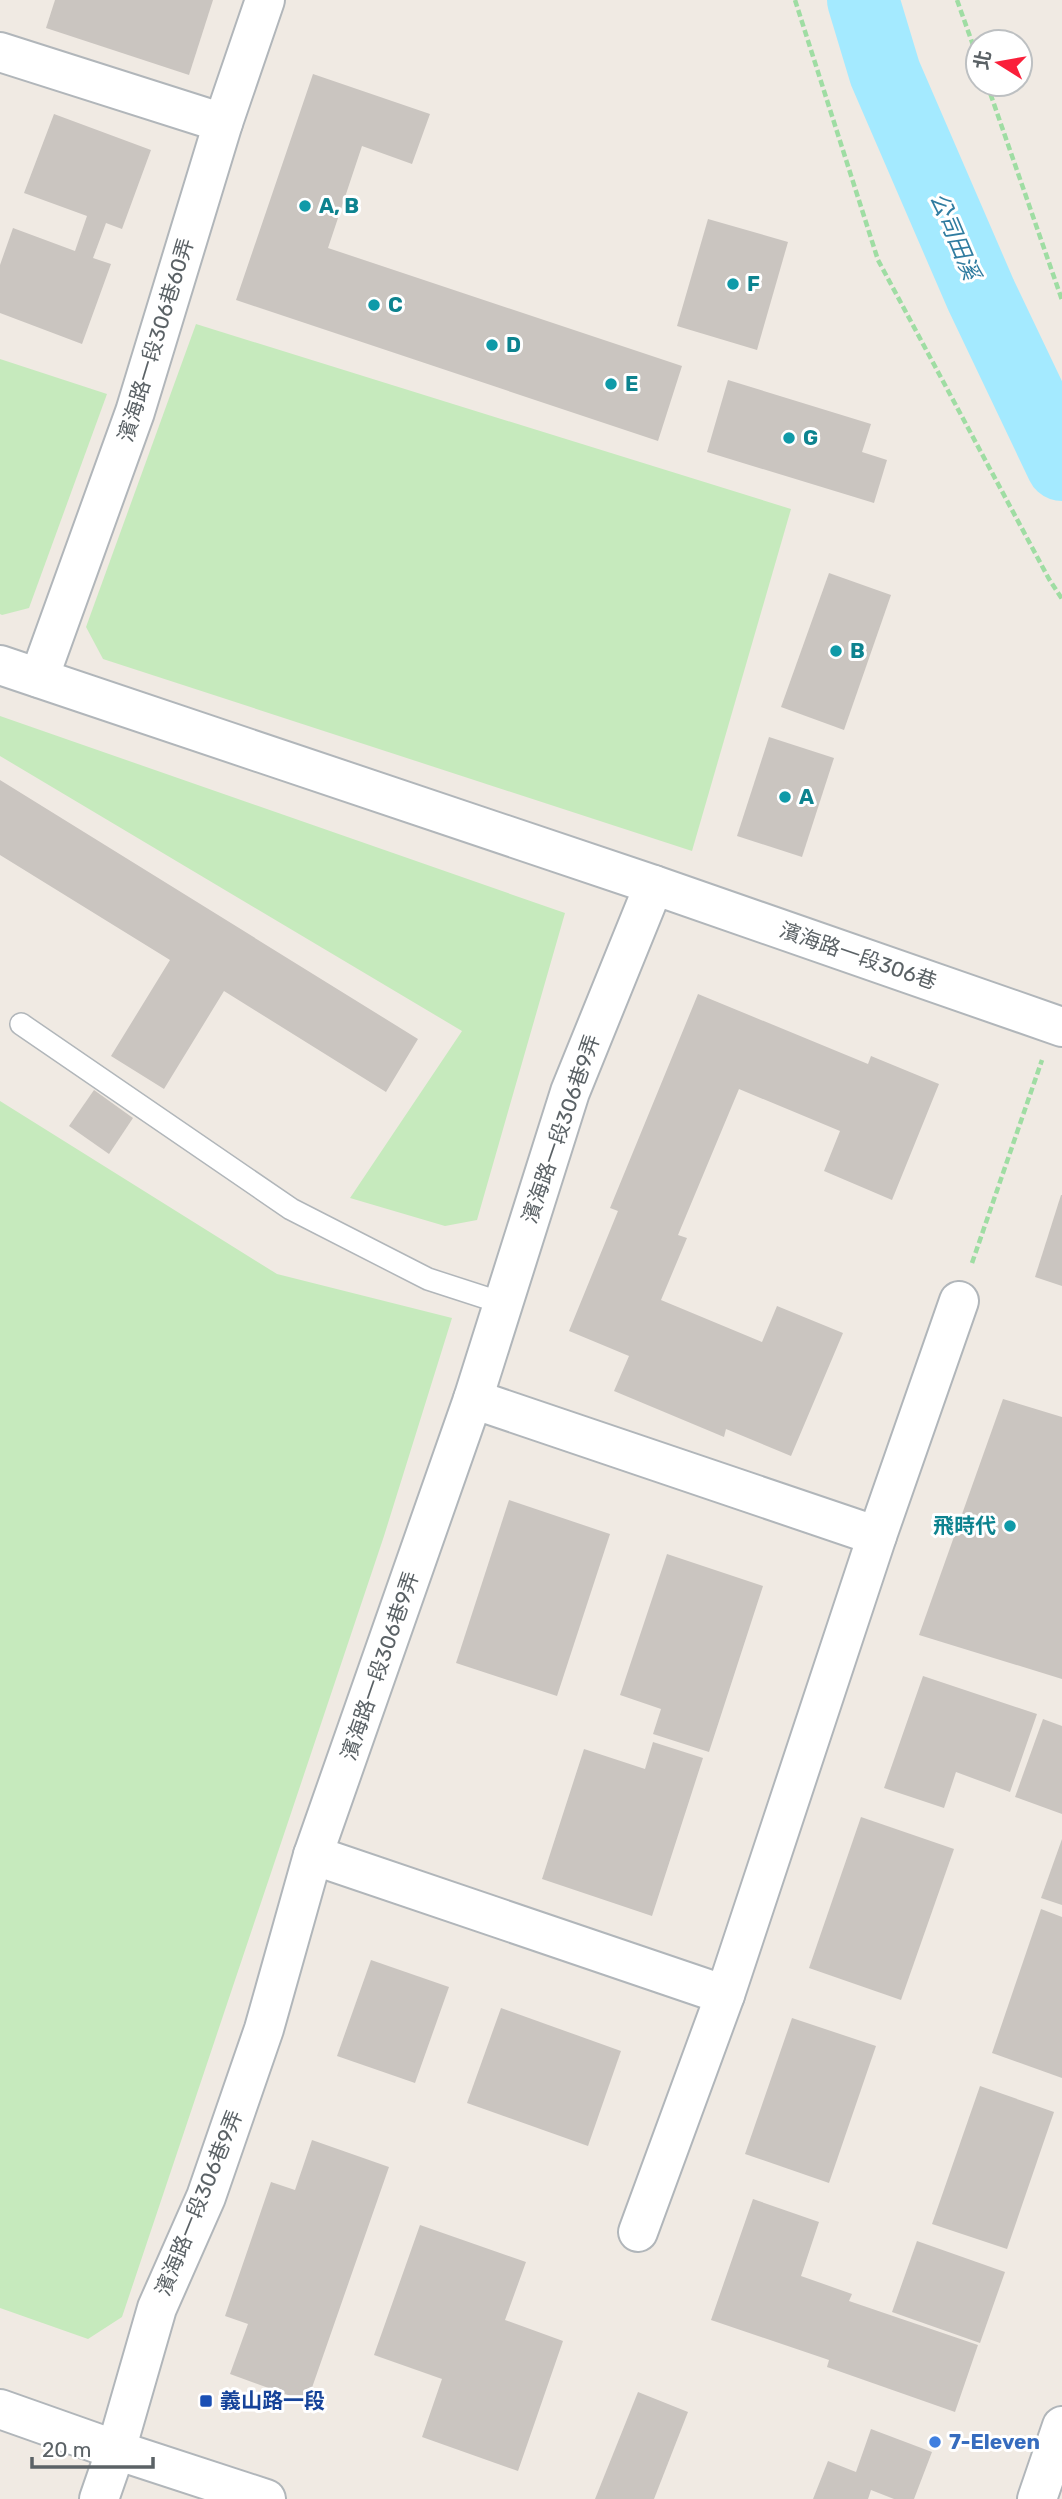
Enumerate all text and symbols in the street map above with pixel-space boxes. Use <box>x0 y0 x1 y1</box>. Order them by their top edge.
north arrow <box>964 28 1034 98</box>
text: 北 <box>970 48 996 71</box>
water label: 公司田溪 <box>924 188 987 287</box>
place label: A, B <box>319 193 359 218</box>
marker: A, B <box>297 198 313 214</box>
street label: 濱海路一段306巷60弄 <box>113 235 198 445</box>
place label: F <box>747 271 760 296</box>
marker: F <box>725 276 741 292</box>
place label: C <box>388 292 403 317</box>
marker: C <box>366 297 382 313</box>
place label: D <box>506 332 521 357</box>
marker: D <box>484 337 500 353</box>
place label: E <box>625 371 638 396</box>
marker: E <box>603 376 619 392</box>
place label: G <box>803 425 818 450</box>
marker: G <box>781 430 797 446</box>
place label: B <box>850 638 865 663</box>
marker: B <box>828 643 844 659</box>
place label: A <box>799 784 814 809</box>
marker: A <box>777 789 793 805</box>
street label: 濱海路一段306巷 <box>776 917 940 994</box>
street label: 濱海路一段306巷9弄 <box>516 1031 605 1227</box>
place label: 飛時代 <box>933 1513 996 1538</box>
marker: 飛時代 <box>1002 1518 1018 1534</box>
street label: 濱海路一段306巷9弄 <box>335 1568 424 1764</box>
street label: 濱海路一段306巷9弄 <box>150 2106 247 2299</box>
place label: 義山路一段 <box>220 2388 325 2413</box>
marker: 義山路一段 <box>198 2393 214 2409</box>
scale bar <box>32 2426 152 2470</box>
place label: 7-Eleven <box>949 2429 1040 2454</box>
marker: 7-Eleven <box>927 2434 943 2450</box>
text: 20 m <box>42 2437 91 2462</box>

